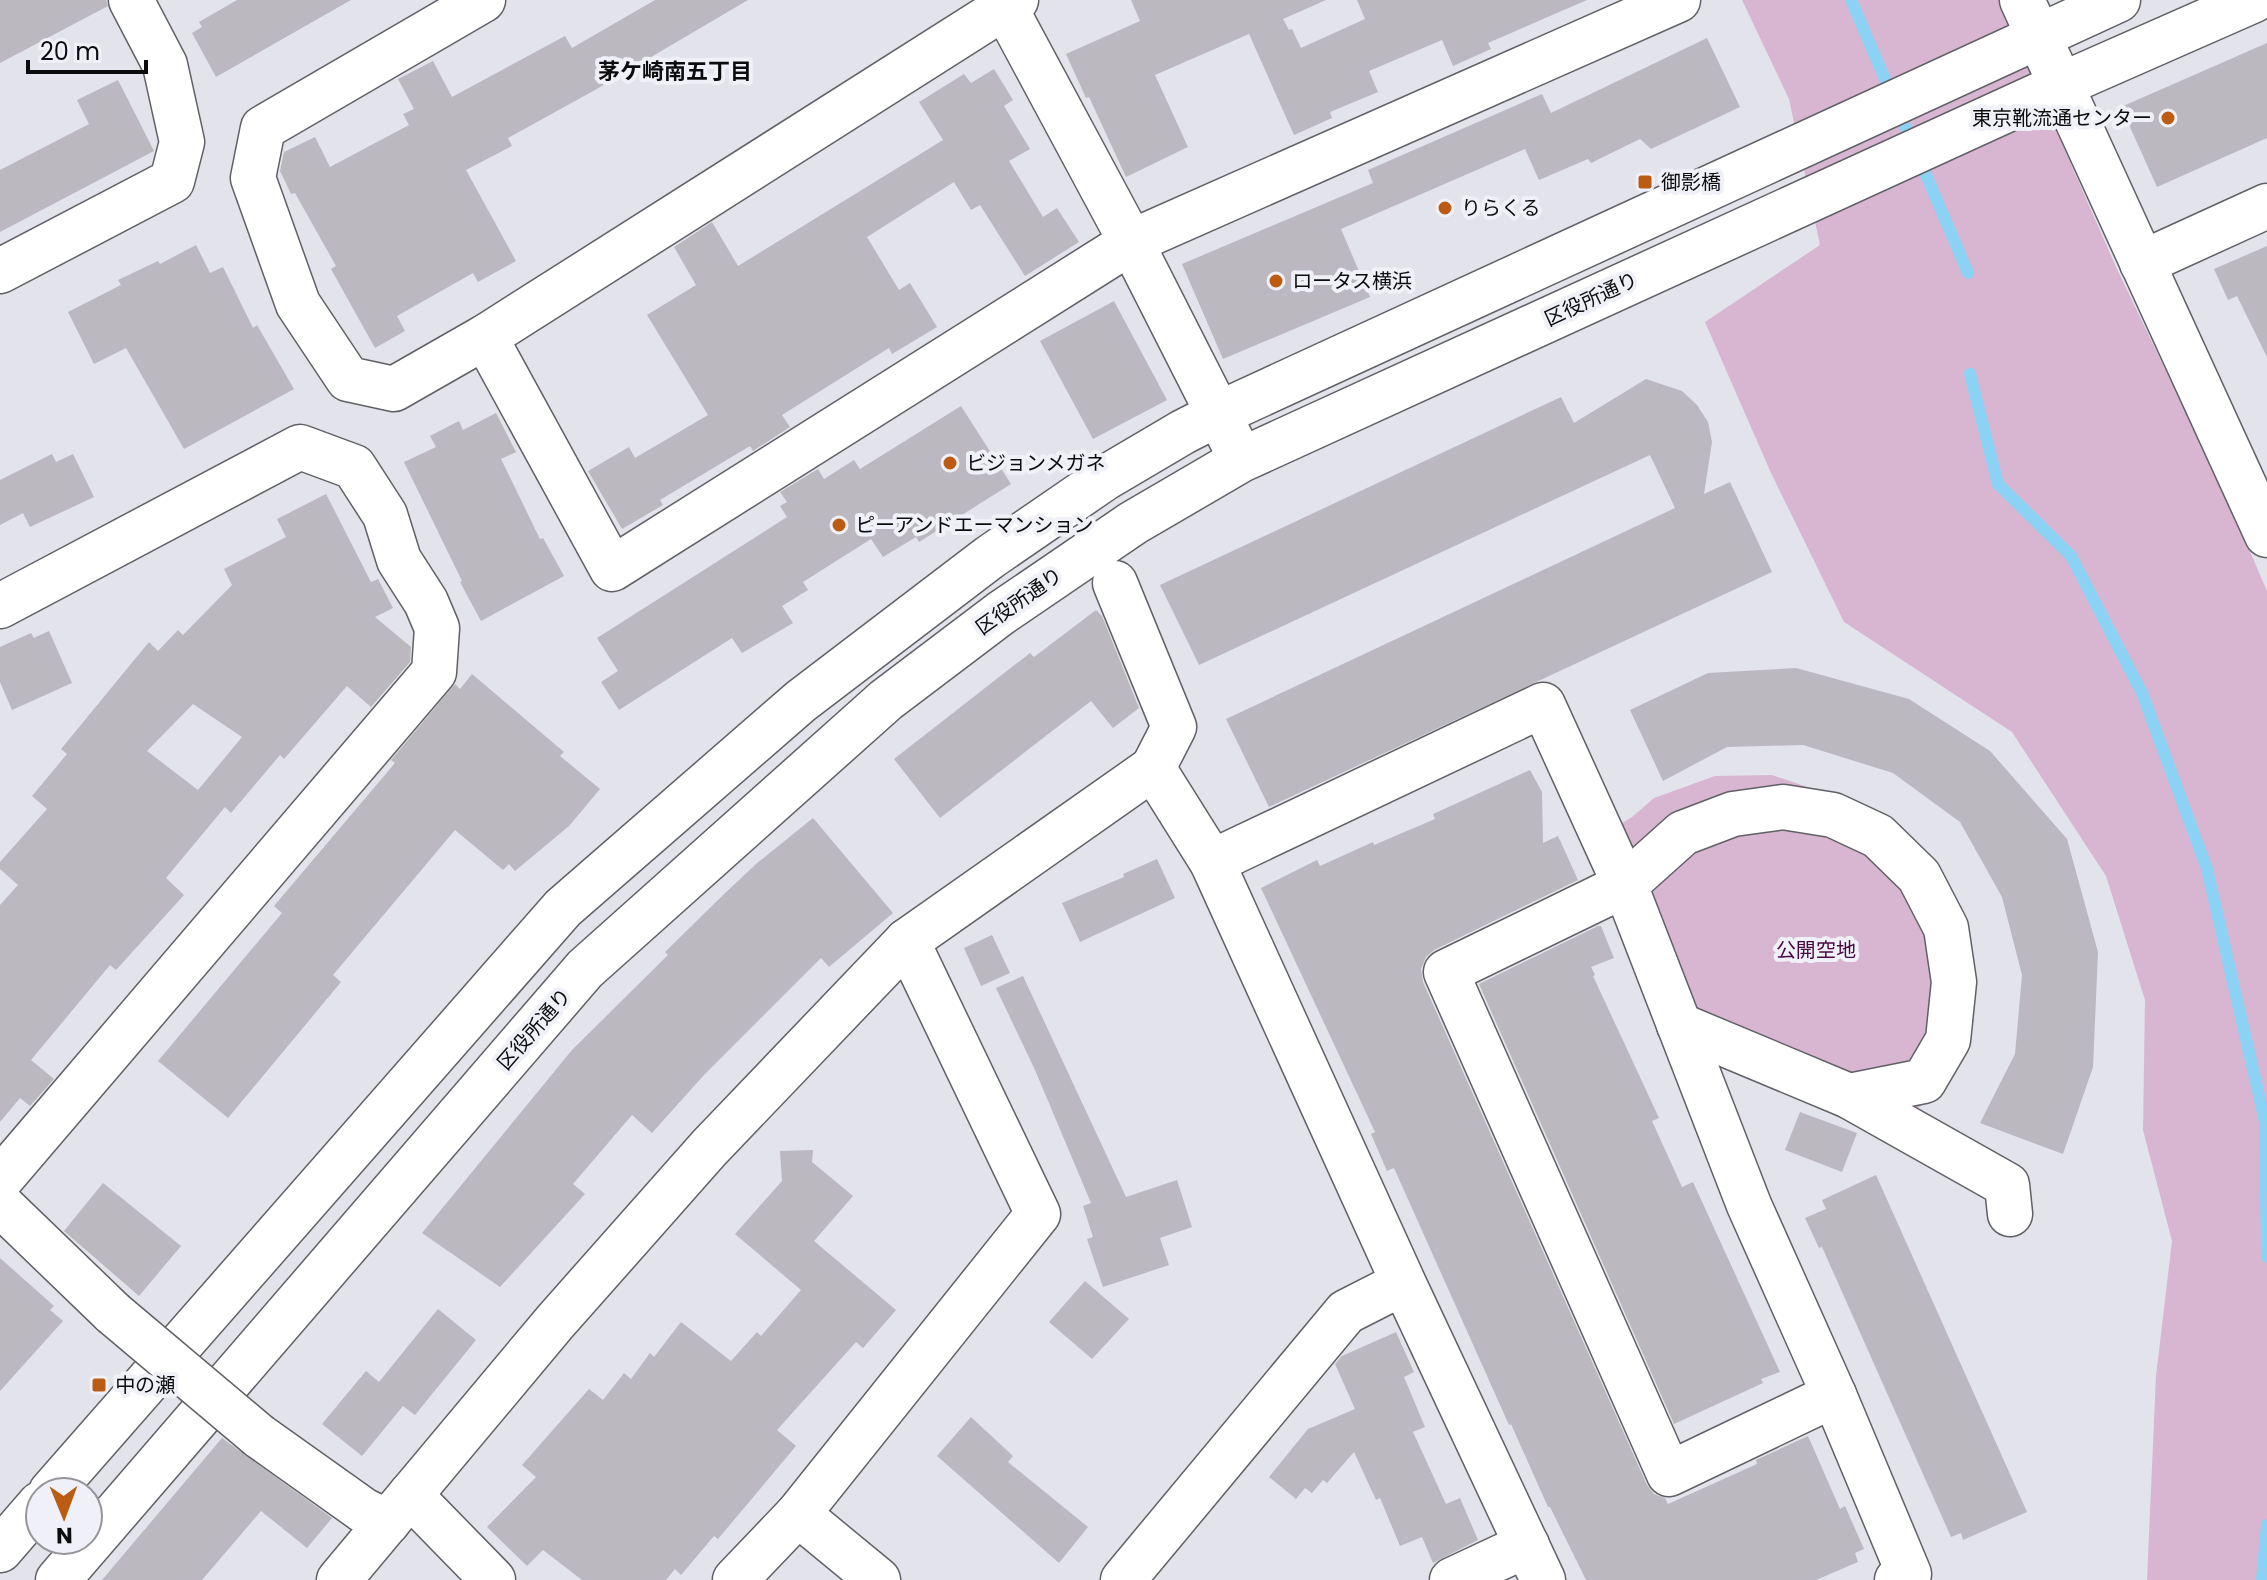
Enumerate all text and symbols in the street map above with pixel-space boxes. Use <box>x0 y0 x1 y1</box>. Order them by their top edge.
scale bar <box>28 24 146 74</box>
text: 20 m <box>40 35 100 68</box>
district label: 茅ケ崎南五丁目 <box>598 56 752 87</box>
place label: 東京靴流通センター <box>1972 104 2152 132</box>
marker: 東京靴流通センター <box>2159 109 2177 127</box>
place label: 御影橋 <box>1661 168 1721 196</box>
marker: 御影橋 <box>1636 173 1654 191</box>
place label: りらくる <box>1461 194 1541 222</box>
marker: りらくる <box>1436 199 1454 217</box>
street label: 区役所通り <box>1540 265 1642 333</box>
place label: ロータス横浜 <box>1292 267 1412 295</box>
marker: ロータス横浜 <box>1267 272 1285 290</box>
place label: ビジョンメガネ <box>966 449 1105 477</box>
marker: ビジョンメガネ <box>941 454 959 472</box>
place label: ピーアンドエーマンション <box>855 511 1093 539</box>
marker: ピーアンドエーマンション <box>830 516 848 534</box>
street label: 区役所通り <box>970 561 1068 641</box>
park label: 公開空地 <box>1776 936 1856 964</box>
street label: 区役所通り <box>491 982 577 1076</box>
place label: 中の瀬 <box>115 1371 175 1399</box>
marker: 中の瀬 <box>90 1376 108 1394</box>
north arrow <box>24 1476 104 1556</box>
text: N <box>56 1520 73 1551</box>

